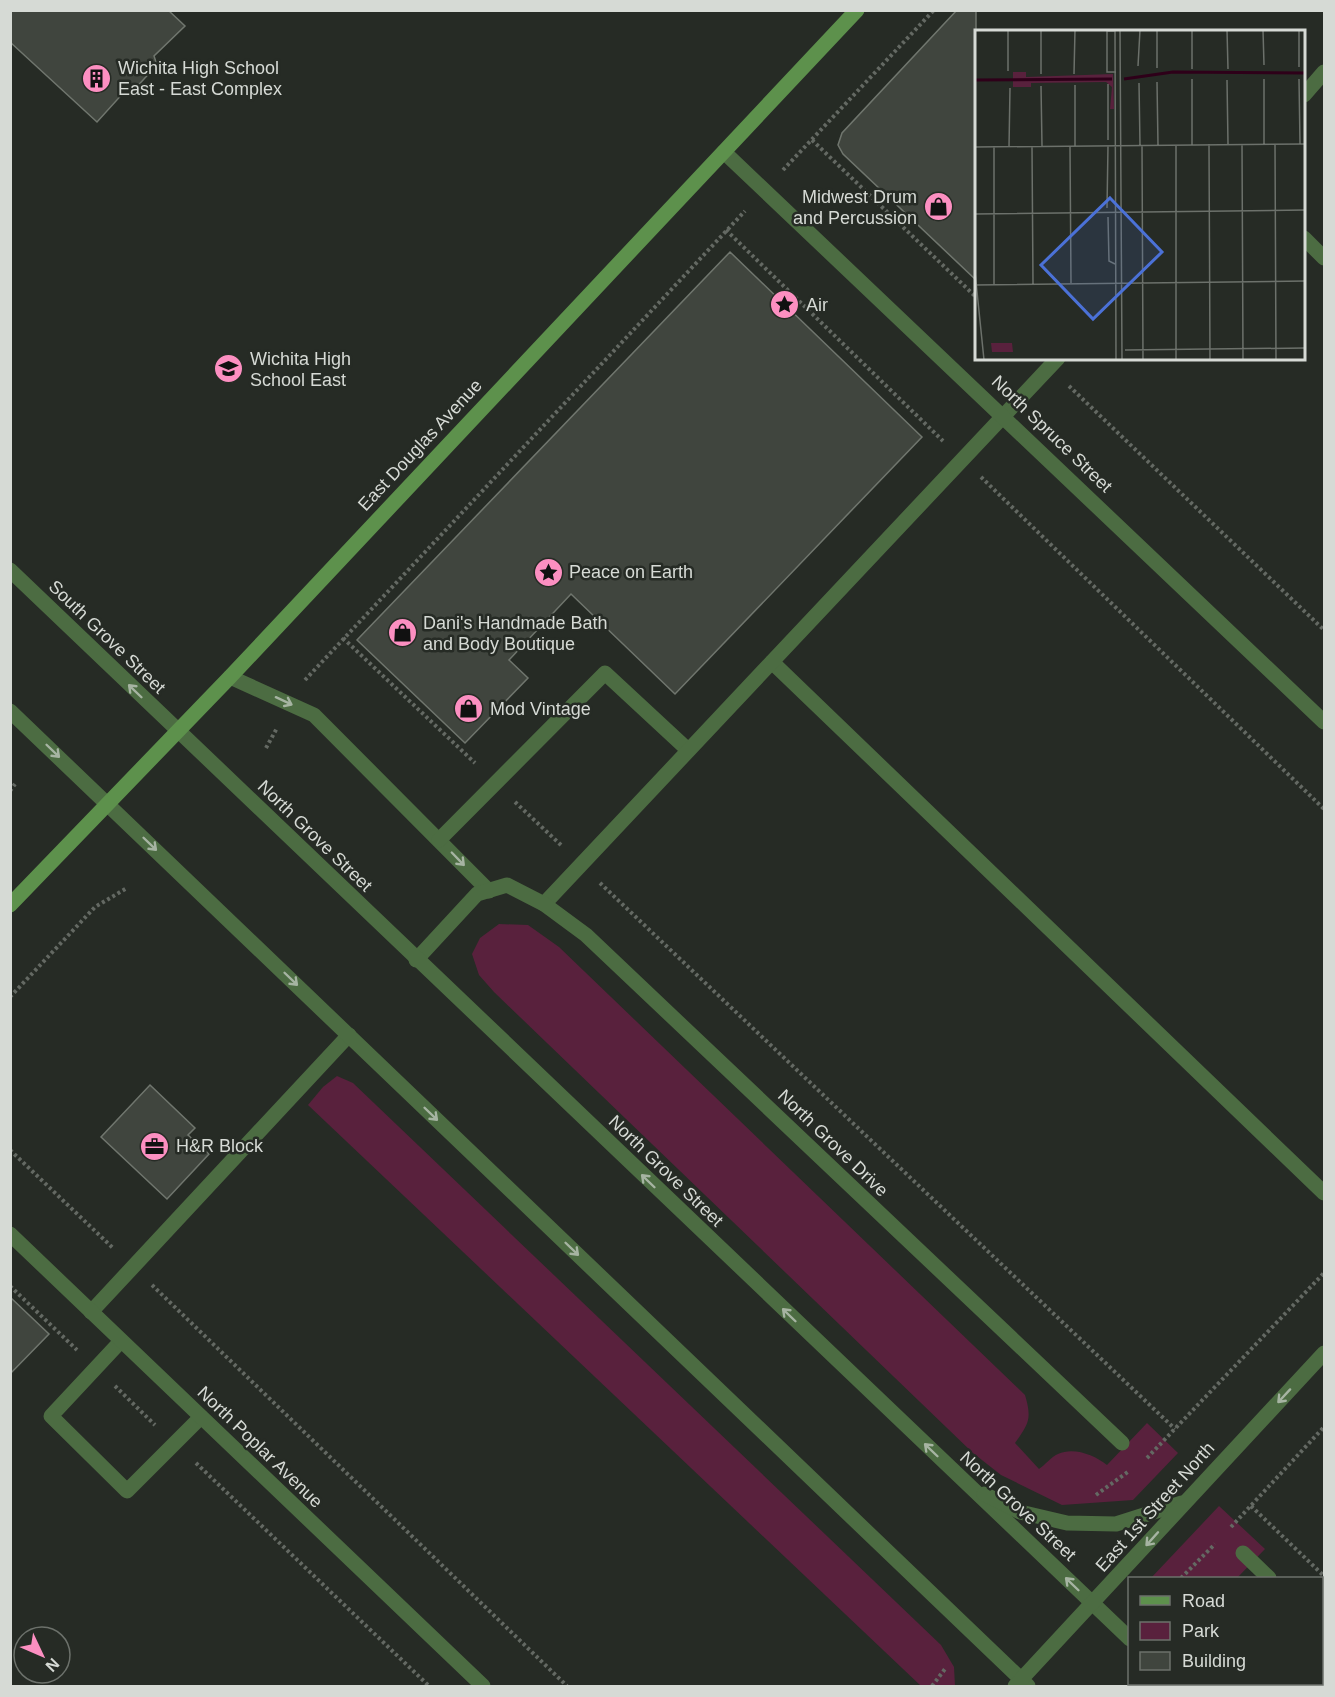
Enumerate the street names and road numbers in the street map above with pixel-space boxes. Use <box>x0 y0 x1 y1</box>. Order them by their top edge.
street label: North Spruce Street <box>988 372 1116 496</box>
street label: East Douglas Avenue <box>354 375 486 515</box>
street label: South Grove Street <box>45 576 169 698</box>
street label: North Grove Street <box>254 776 376 896</box>
street label: North Grove Drive <box>774 1085 892 1201</box>
street label: North Grove Street <box>605 1111 727 1231</box>
street label: North Poplar Avenue <box>193 1382 327 1512</box>
street label: East 1st Street North <box>1092 1438 1218 1576</box>
street label: North Grove Street <box>956 1447 1080 1565</box>

